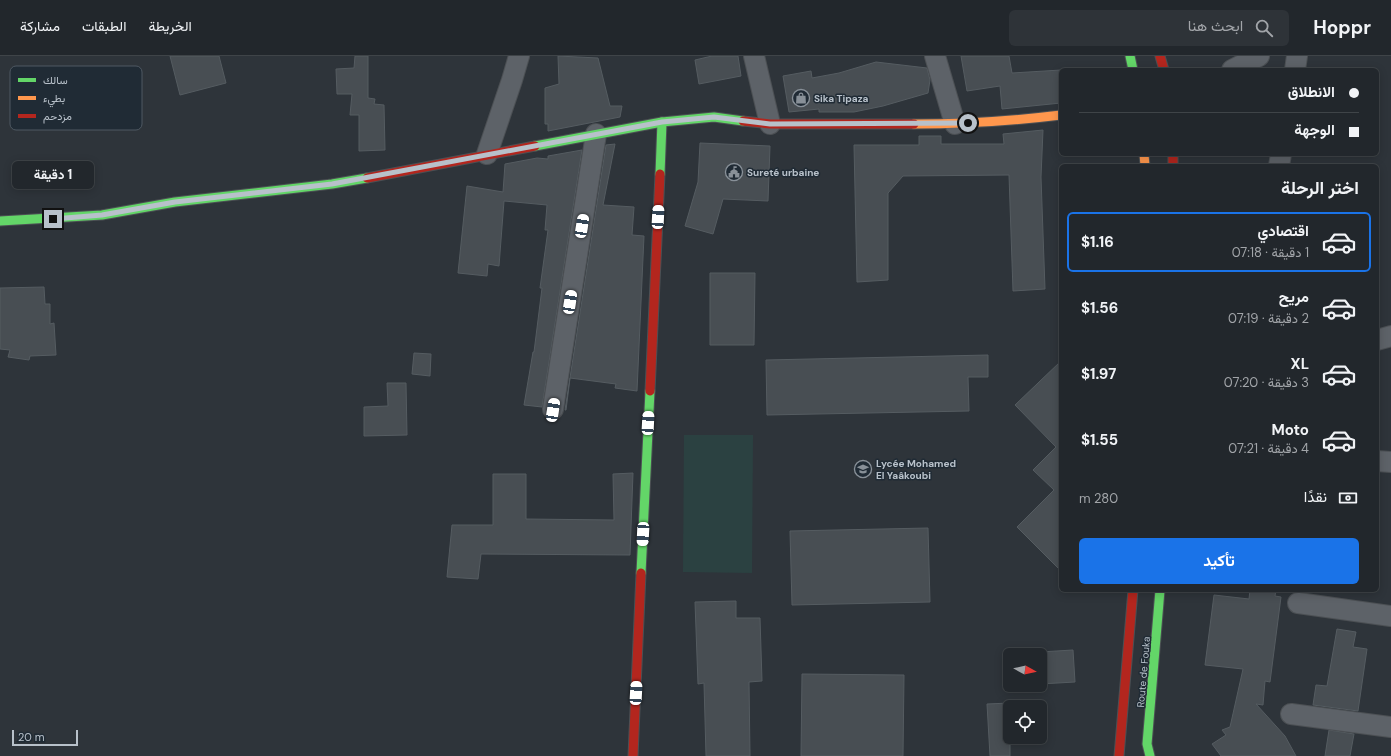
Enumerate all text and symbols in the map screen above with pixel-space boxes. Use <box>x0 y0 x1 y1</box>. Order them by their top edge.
search box <box>1009 10 1289 46</box>
text: Hoppr <box>1313 15 1371 40</box>
text: ابحث هنا <box>1188 16 1243 36</box>
text: مشاركة <box>20 17 60 35</box>
text: الطبقات <box>82 17 126 35</box>
text: الخريطة <box>148 17 192 35</box>
icon: search <box>1253 17 1275 39</box>
legend <box>10 66 142 130</box>
text: سالك <box>43 73 68 87</box>
text: الانطلاق <box>1288 82 1335 102</box>
shop icon: Sika Tipaza <box>791 88 811 108</box>
text: بطيء <box>43 91 65 108</box>
place label: Sika Tipaza <box>814 92 869 105</box>
text: مزدحم <box>43 109 72 124</box>
route start <box>959 114 977 132</box>
text: الوجهة <box>1294 120 1335 140</box>
callout: 1 دقيقة <box>12 161 94 189</box>
public building icon: Sureté urbaine <box>724 162 744 182</box>
text: 1 دقيقة <box>34 166 72 183</box>
place label: Sureté urbaine <box>747 166 819 179</box>
text: اختر الرحلة <box>1281 176 1359 200</box>
car <box>651 205 665 229</box>
route end <box>44 210 62 228</box>
car <box>574 213 590 239</box>
text: اقتصادي <box>1257 221 1309 241</box>
icon: car <box>1321 224 1357 260</box>
text: $1.16 <box>1081 232 1114 252</box>
text: 1 دقيقة · 07:18 <box>1232 244 1309 261</box>
text: مريح <box>1279 287 1309 307</box>
car <box>562 289 578 315</box>
icon: car <box>1321 290 1357 326</box>
text: $1.56 <box>1081 298 1118 318</box>
text: 2 دقيقة · 07:19 <box>1228 310 1309 327</box>
text: XL <box>1291 354 1309 374</box>
icon: car <box>1321 356 1357 392</box>
text: $1.97 <box>1081 364 1116 384</box>
text: 3 دقيقة · 07:20 <box>1224 374 1309 391</box>
car <box>545 397 561 423</box>
car <box>641 411 655 435</box>
text: Moto <box>1271 420 1309 440</box>
icon: car <box>1321 422 1357 458</box>
text: $1.55 <box>1081 430 1118 450</box>
text: 4 دقيقة · 07:21 <box>1228 440 1309 457</box>
place label: Lycée Mohamed El Yaâkoubi <box>876 457 956 482</box>
school or university icon: Lycée Mohamed El Yaâkoubi <box>853 459 873 479</box>
text: نقدًا <box>1304 487 1327 507</box>
icon: cash <box>1337 487 1359 509</box>
text: 280 m <box>1079 490 1118 507</box>
car <box>636 522 650 546</box>
button: تأكيد <box>1079 538 1359 584</box>
street label: Route de Fouka <box>1134 636 1153 708</box>
north arrow <box>1003 648 1047 692</box>
map controls <box>1003 648 1047 744</box>
car <box>629 681 643 705</box>
button: locate <box>1003 700 1047 744</box>
scale bar <box>12 728 78 747</box>
text: 20 m <box>18 730 44 744</box>

